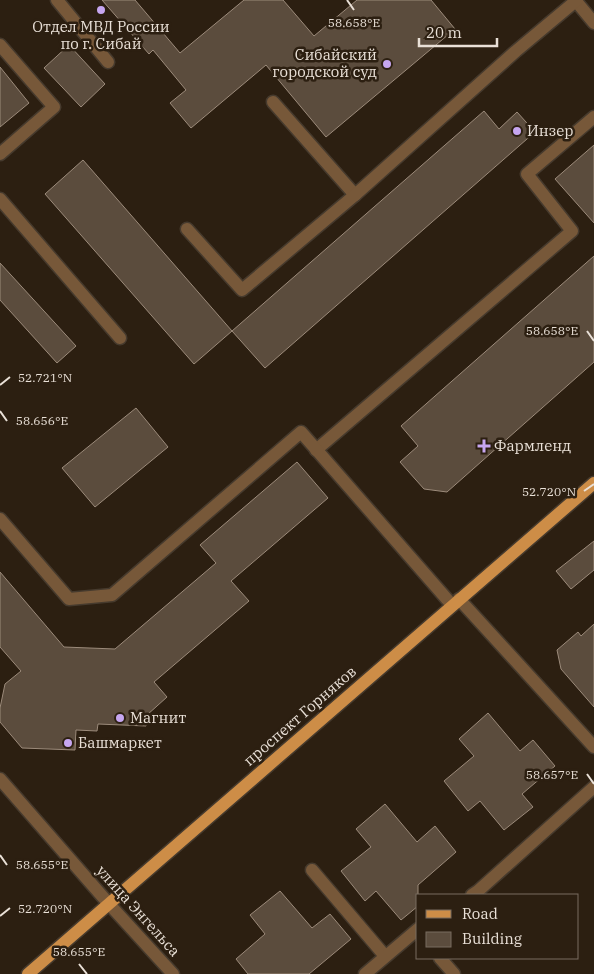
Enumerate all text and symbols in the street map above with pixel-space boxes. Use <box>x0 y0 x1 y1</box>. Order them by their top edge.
marker: Отдел МВД России по г. Сибай <box>95 4 107 16</box>
text: 58.658°E <box>328 15 380 30</box>
scale bar <box>419 15 496 47</box>
place label: Отдел МВД России по г. Сибай <box>32 17 170 53</box>
text: 20 m <box>426 23 462 42</box>
place label: Сибайский городской суд <box>272 45 377 81</box>
marker: Сибайский городской суд <box>381 58 393 70</box>
place label: Инзер <box>527 121 574 140</box>
marker: Инзер <box>511 125 523 137</box>
text: 58.658°E <box>526 323 578 338</box>
text: 52.721°N <box>18 370 72 385</box>
text: 58.656°E <box>16 413 68 428</box>
place label: Фармленд <box>494 436 571 455</box>
marker: Фармленд <box>478 440 490 452</box>
text: 52.720°N <box>522 484 576 499</box>
street label: проспект Горняков <box>240 662 360 770</box>
place label: Магнит <box>130 708 186 727</box>
marker: Магнит <box>114 712 126 724</box>
place label: Башмаркет <box>78 733 162 752</box>
marker: Башмаркет <box>62 737 74 749</box>
text: 58.657°E <box>526 767 578 782</box>
text: 58.655°E <box>16 857 68 872</box>
street label: улица Энгельса <box>92 861 184 960</box>
legend <box>416 894 579 959</box>
text: 52.720°N <box>18 901 72 916</box>
text: Road <box>462 904 498 923</box>
text: Building <box>462 929 522 948</box>
text: 58.655°E <box>53 944 105 959</box>

